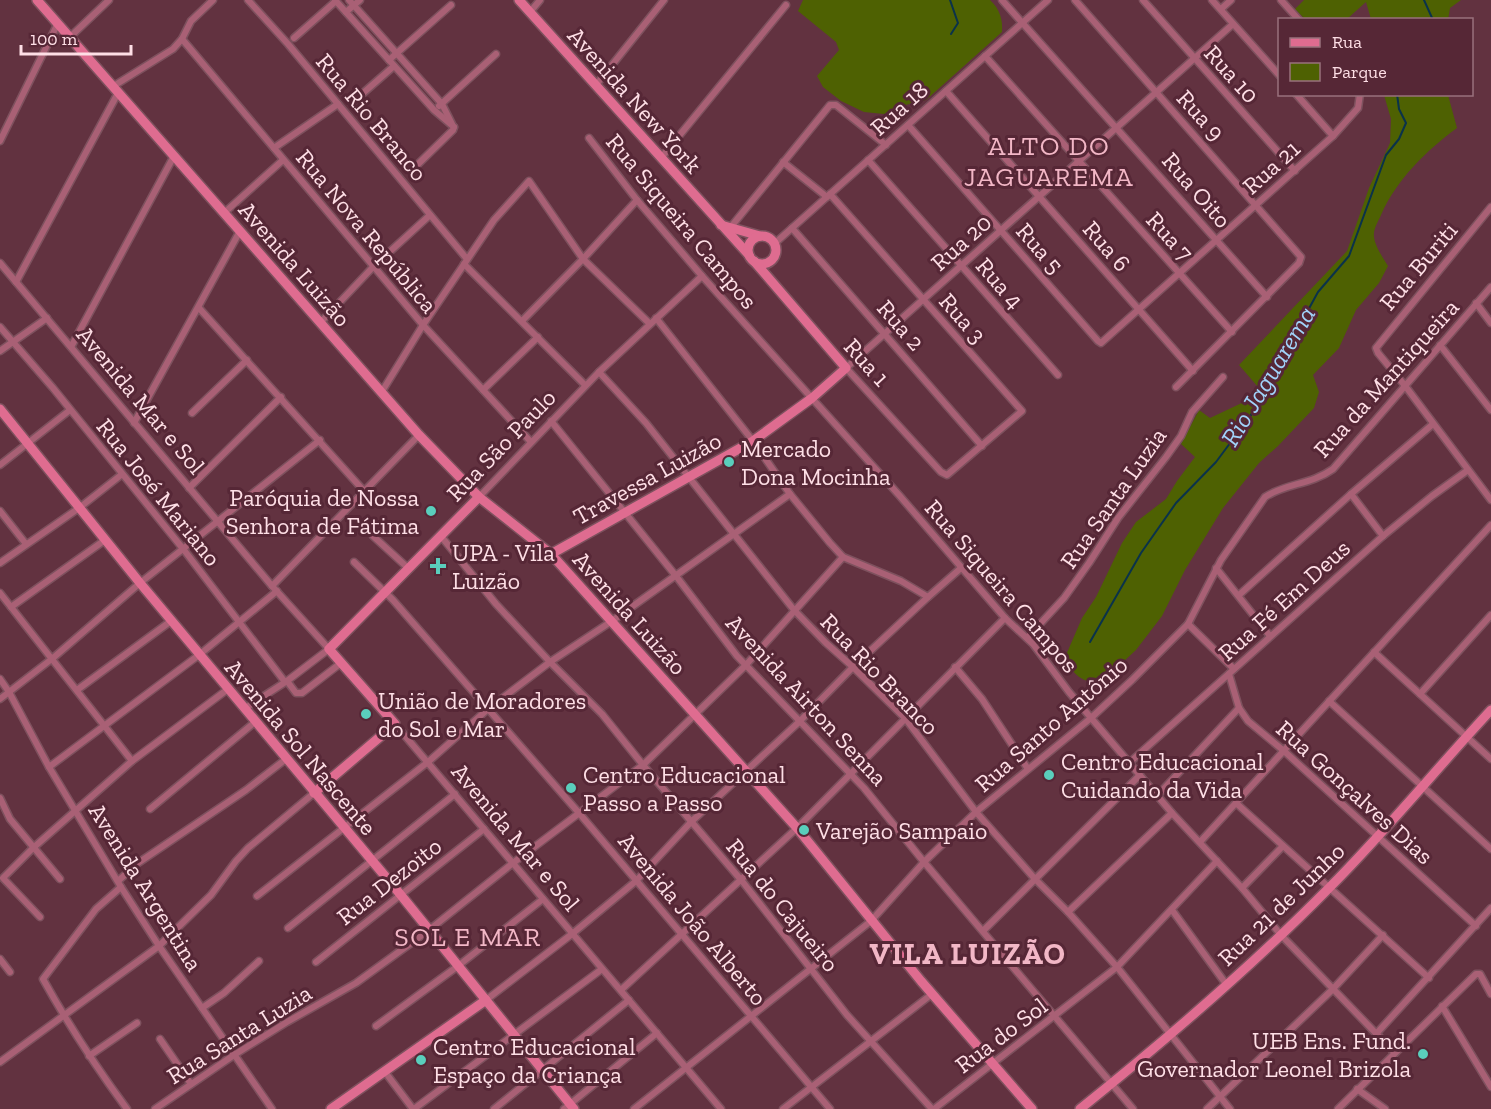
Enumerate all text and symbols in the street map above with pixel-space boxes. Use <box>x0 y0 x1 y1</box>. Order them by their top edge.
scale bar <box>21 18 130 56</box>
legend <box>1278 18 1473 96</box>
street label: Avenida New York <box>562 21 709 179</box>
text: 100 m <box>30 28 78 50</box>
text: Rua <box>1332 31 1362 53</box>
street label: Rua 10 <box>1198 39 1266 109</box>
street label: Rua Rio Branco <box>310 47 434 187</box>
text: Parque <box>1332 61 1387 83</box>
street label: Rua 18 <box>864 75 934 141</box>
street label: Rua 9 <box>1171 84 1231 146</box>
street label: Rua Siqueira Campos <box>600 127 764 315</box>
district label: ALTO DO JAGUAREMA <box>964 130 1134 193</box>
street label: Rua 21 <box>1236 134 1306 200</box>
street label: Rua Nova República <box>290 143 444 319</box>
street label: Rua Oito <box>1156 146 1238 234</box>
street label: Avenida Luizão <box>233 195 357 333</box>
street label: Rua 7 <box>1140 205 1200 267</box>
street label: Rua 20 <box>925 207 997 277</box>
street label: Rua 6 <box>1077 215 1137 277</box>
street label: Rua Buriti <box>1373 216 1463 316</box>
street label: Rua 5 <box>1010 217 1070 279</box>
street label: Rua 4 <box>970 252 1030 315</box>
street label: Rua 3 <box>933 287 993 349</box>
street label: Rua da Mantiqueira <box>1307 292 1465 463</box>
street label: Rua 2 <box>871 294 931 356</box>
water label: Rio Jaguarema <box>1214 300 1322 452</box>
street label: Avenida Mar e Sol <box>71 320 211 480</box>
street label: Rua 1 <box>838 332 896 392</box>
street label: Rua São Paulo <box>440 383 562 507</box>
street label: Rua José Mariano <box>91 412 227 572</box>
street label: Rua Santa Luzia <box>1054 422 1172 574</box>
street label: Travessa Luizão <box>568 425 726 531</box>
place label: Mercado Dona Mocinha <box>741 434 891 491</box>
marker: Mercado Dona Mocinha <box>722 455 736 469</box>
place label: Paróquia de Nossa Senhora de Fátima <box>226 483 419 540</box>
street label: Rua Siqueira Campos <box>919 493 1085 679</box>
marker: Paróquia de Nossa Senhora de Fátima <box>424 504 438 518</box>
street label: Rua Fé Em Deus <box>1212 533 1356 667</box>
place label: UPA - Vila Luizão <box>452 538 555 595</box>
street label: Avenida Luizão <box>567 545 693 681</box>
marker: UPA - Vila Luizão <box>429 557 447 575</box>
street label: Rua Rio Branco <box>815 607 945 741</box>
street label: Avenida Airton Senna <box>720 608 894 792</box>
street label: Rua Santo Antônio <box>969 650 1133 798</box>
street label: Avenida Sol Nascente <box>219 653 383 841</box>
place label: União de Moradores do Sol e Mar <box>378 686 586 743</box>
marker: União de Moradores do Sol e Mar <box>359 707 373 721</box>
street label: Rua Gonçalves Dias <box>1270 714 1440 870</box>
place label: Centro Educacional Cuidando da Vida <box>1061 747 1264 804</box>
street label: Avenida Mar e Sol <box>446 757 586 917</box>
place label: Centro Educacional Passo a Passo <box>583 760 786 817</box>
marker: Centro Educacional Cuidando da Vida <box>1042 768 1056 782</box>
marker: Centro Educacional Passo a Passo <box>564 781 578 795</box>
street label: Avenida Argentina <box>83 798 209 977</box>
place label: Varejão Sampaio <box>815 816 987 845</box>
marker: Varejão Sampaio <box>797 823 811 837</box>
street label: Avenida João Alberto <box>612 827 774 1011</box>
street label: Rua Dezoito <box>331 831 447 931</box>
street label: Rua do Cajueiro <box>720 832 846 978</box>
street label: Rua 21 de Junho <box>1211 836 1351 972</box>
district label: SOL E MAR <box>394 921 542 953</box>
district label: VILA LUIZÃO <box>870 936 1066 972</box>
street label: Rua Santa Luzia <box>161 978 317 1090</box>
street label: Rua do Sol <box>949 991 1053 1079</box>
place label: UEB Ens. Fund. Governador Leonel Brizola <box>1137 1026 1411 1083</box>
place label: Centro Educacional Espaço da Criança <box>433 1032 636 1089</box>
marker: UEB Ens. Fund. Governador Leonel Brizola <box>1416 1047 1430 1061</box>
marker: Centro Educacional Espaço da Criança <box>414 1053 428 1067</box>

